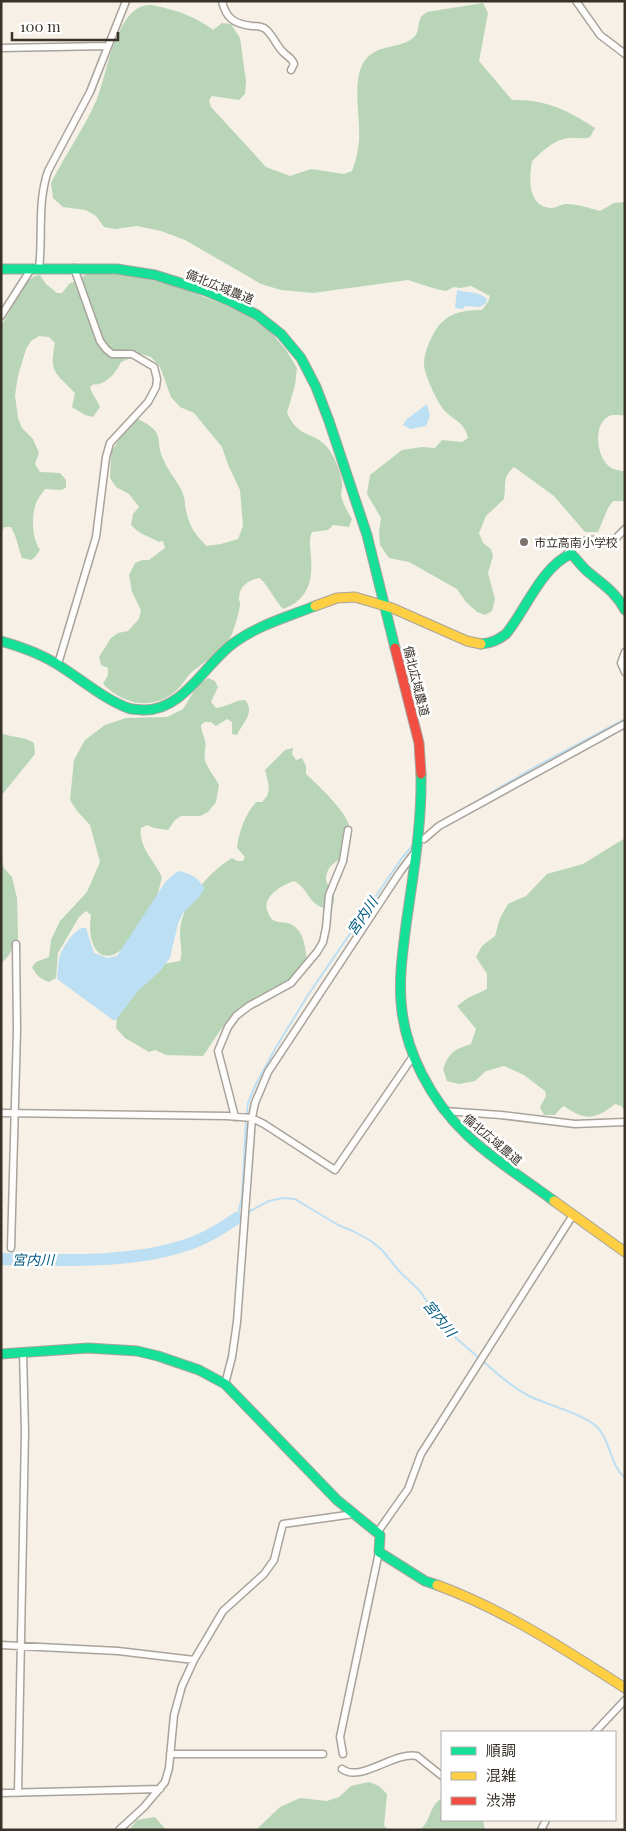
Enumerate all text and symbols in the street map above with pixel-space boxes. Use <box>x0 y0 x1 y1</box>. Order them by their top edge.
scale bar <box>12 10 119 42</box>
text: 100 m <box>20 16 61 36</box>
street label: 備北広域農道 <box>184 265 256 307</box>
place label: 市立高南小学校 <box>534 534 618 550</box>
marker: 市立高南小学校 <box>518 536 530 548</box>
street label: 備北広域農道 <box>401 644 433 718</box>
water label: 宮内川 <box>342 892 383 939</box>
street label: 備北広域農道 <box>460 1110 526 1168</box>
water label: 宮内川 <box>12 1250 56 1269</box>
water label: 宮内川 <box>419 1296 462 1342</box>
legend <box>441 1731 616 1821</box>
text: 順調 <box>486 1740 516 1760</box>
text: 混雑 <box>486 1765 516 1785</box>
text: 渋滞 <box>486 1790 516 1810</box>

